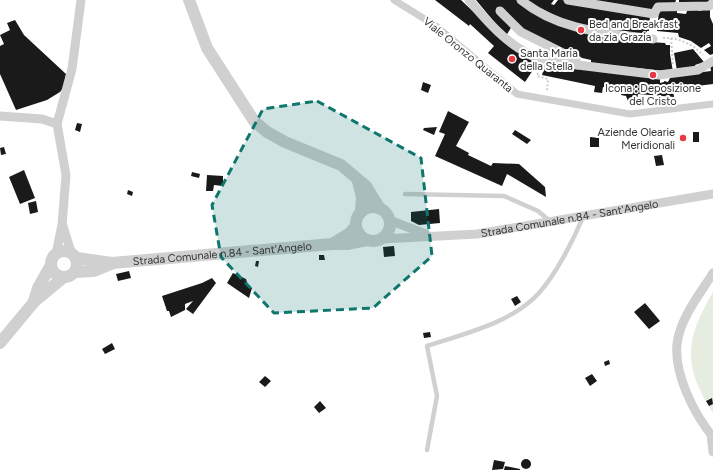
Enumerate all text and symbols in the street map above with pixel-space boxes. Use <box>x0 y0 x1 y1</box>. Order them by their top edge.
street label: Viale Oronzo Quaranta <box>420 15 516 95</box>
place label: Bed and Breakfast da zia Grazia <box>589 18 678 44</box>
marker: Bed and Breakfast da zia Grazia <box>576 25 586 35</box>
place label: Santa Maria della Stella <box>520 47 578 73</box>
marker: Santa Maria della Stella <box>507 54 517 64</box>
marker: Icona : Deposizione del Cristo <box>648 70 658 80</box>
place label: Icona : Deposizione del Cristo <box>605 82 701 108</box>
place label: Aziende Olearie Meridionali <box>597 126 675 152</box>
marker: Aziende Olearie Meridionali <box>678 133 688 143</box>
street label: Strada Comunale n.84 - Sant'Angelo <box>480 197 659 240</box>
street label: Strada Comunale n.84 - Sant'Angelo <box>132 239 312 268</box>

